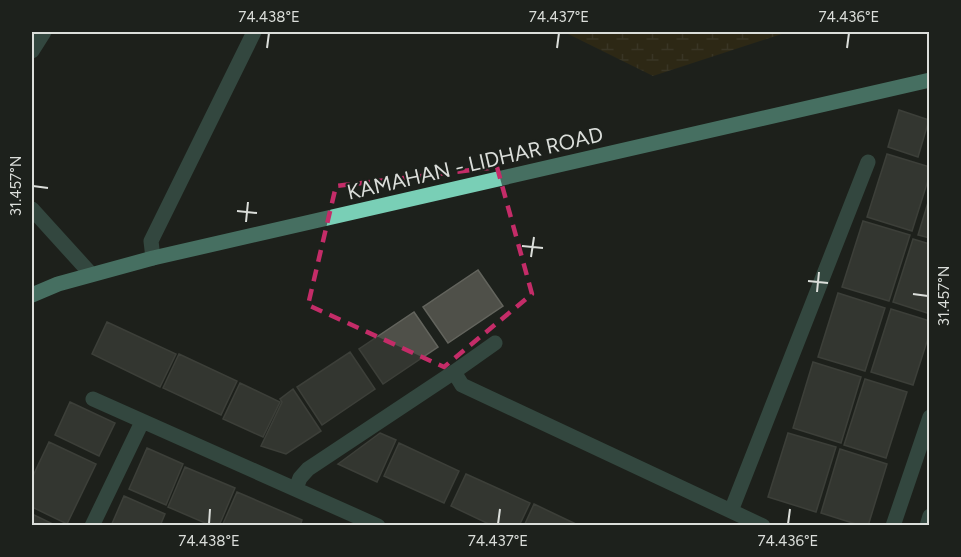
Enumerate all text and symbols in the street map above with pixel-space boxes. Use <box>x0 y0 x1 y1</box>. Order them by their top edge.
text: 74.438°E <box>238 8 300 26</box>
text: 74.437°E <box>529 8 589 26</box>
text: 74.436°E <box>819 8 879 26</box>
street label: KAMAHAN - LIDHAR ROAD <box>345 121 605 205</box>
text: 31.457°N <box>7 156 25 216</box>
text: 31.457°N <box>935 266 953 326</box>
text: 74.438°E <box>178 532 240 550</box>
text: 74.437°E <box>468 532 528 550</box>
text: 74.436°E <box>758 532 818 550</box>

